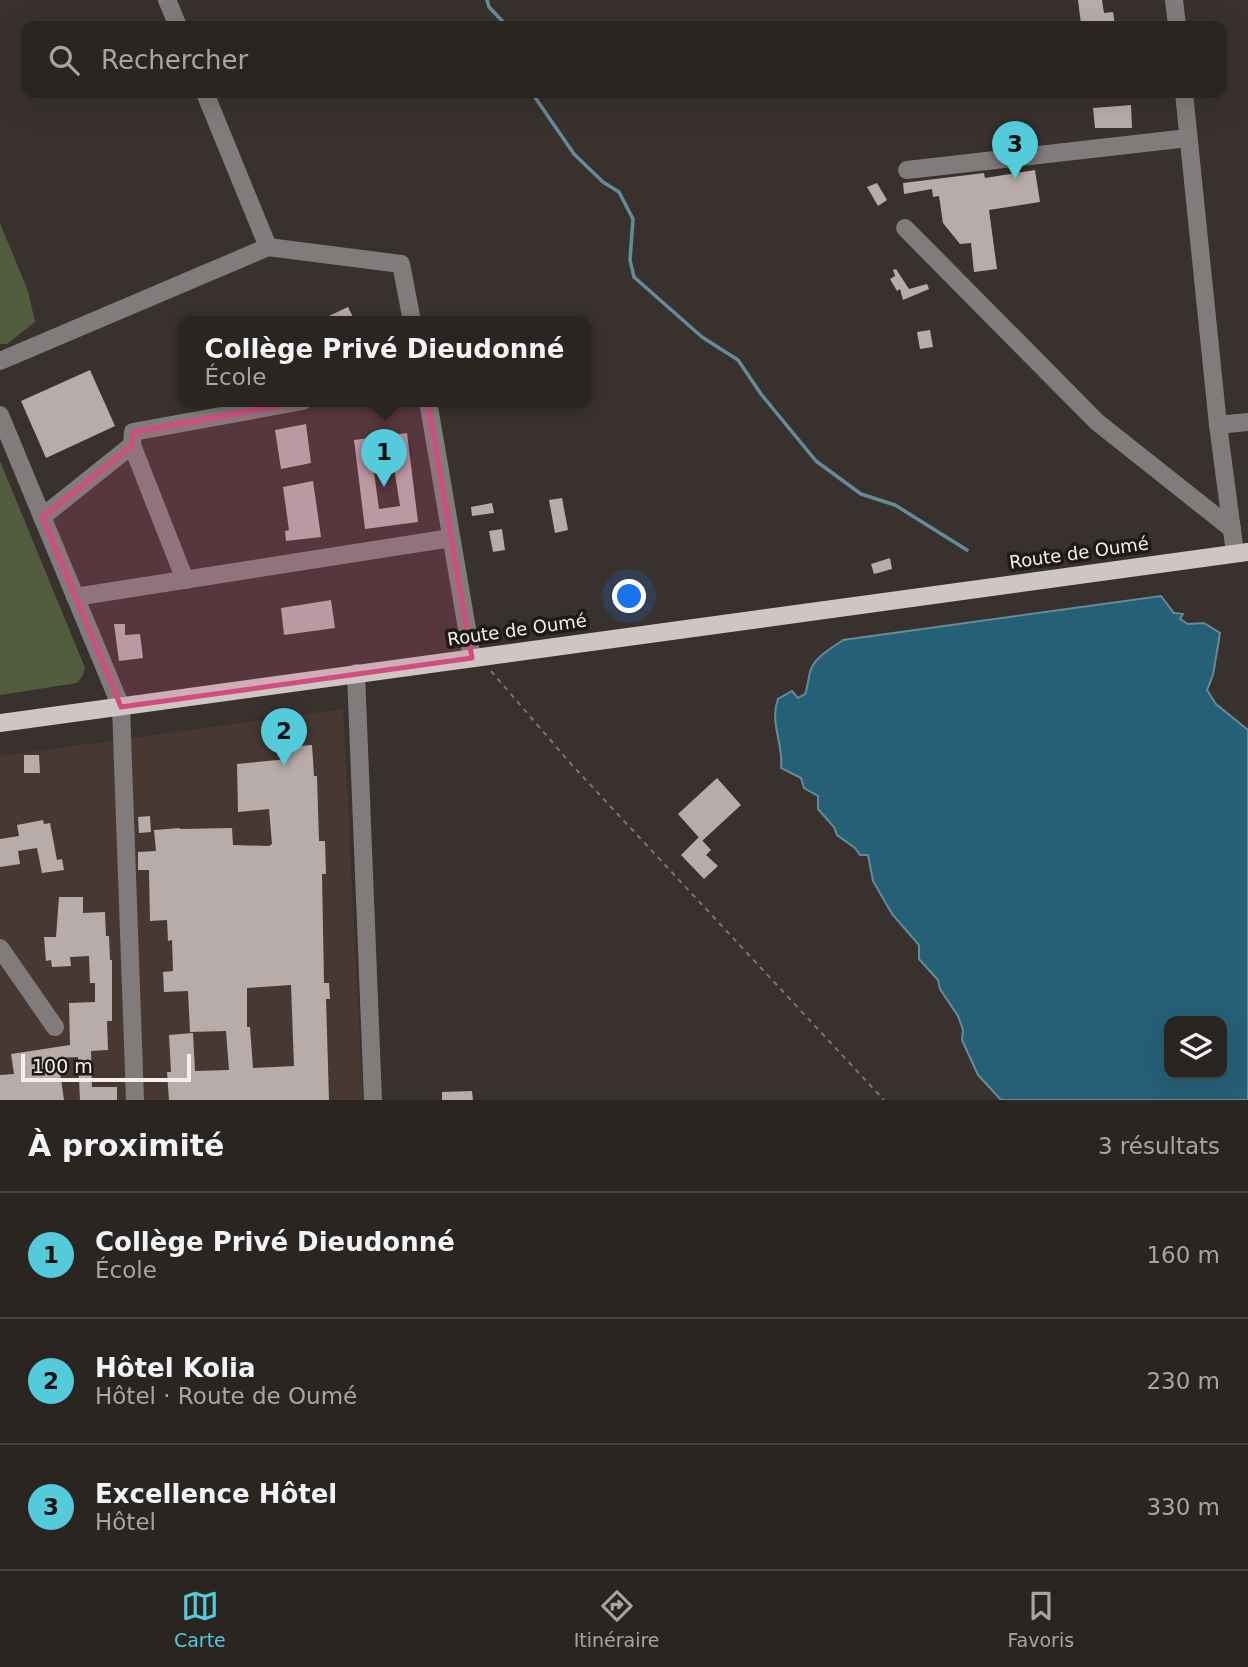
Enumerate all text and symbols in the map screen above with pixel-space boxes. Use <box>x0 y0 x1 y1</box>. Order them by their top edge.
search box <box>21 21 1227 98</box>
icon: search <box>45 41 83 79</box>
text: Rechercher <box>101 45 248 75</box>
pin: 3 <box>992 121 1038 179</box>
popup <box>178 316 591 407</box>
text: Collège Privé Dieudonné <box>205 334 564 364</box>
text: École <box>205 364 266 390</box>
pin: 1 <box>361 429 407 487</box>
street label: Route de Oumé <box>1008 532 1150 573</box>
your location <box>612 579 646 613</box>
street label: Route de Oumé <box>446 609 588 650</box>
pin: 2 <box>261 708 307 766</box>
map controls <box>1164 1016 1227 1079</box>
button: layers <box>1164 1016 1227 1079</box>
scale bar <box>21 1051 191 1083</box>
text: 100 m <box>32 1055 93 1077</box>
text: À proximité <box>28 1128 224 1163</box>
text: 3 résultats <box>1098 1133 1220 1159</box>
text: Collège Privé Dieudonné <box>95 1227 455 1257</box>
text: 1 <box>43 1242 59 1268</box>
text: 160 m <box>1146 1242 1220 1268</box>
text: École <box>95 1257 157 1283</box>
text: Hôtel Kolia <box>95 1353 256 1383</box>
text: 2 <box>43 1368 59 1394</box>
text: 230 m <box>1146 1368 1220 1394</box>
text: Hôtel · Route de Oumé <box>95 1383 357 1409</box>
text: Excellence Hôtel <box>95 1479 337 1509</box>
text: 3 <box>43 1494 59 1520</box>
text: 330 m <box>1146 1494 1220 1520</box>
text: Hôtel <box>95 1509 156 1535</box>
tab: Carte <box>174 1587 226 1651</box>
tab: Itinéraire <box>574 1587 660 1651</box>
tab: Favoris <box>1007 1587 1074 1651</box>

